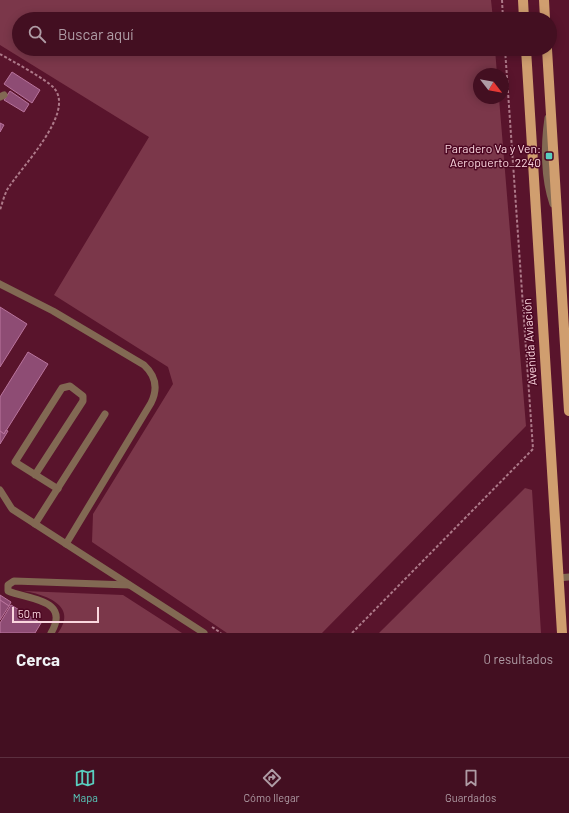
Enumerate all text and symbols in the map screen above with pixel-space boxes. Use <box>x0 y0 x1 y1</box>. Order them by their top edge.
search box <box>12 12 557 56</box>
icon: search <box>26 23 48 45</box>
text: Buscar aquí <box>58 25 134 43</box>
north arrow <box>473 68 509 104</box>
place label: Paradero Va y Ven: Aeropuerto_2240 <box>445 141 541 169</box>
marker: Paradero Va y Ven: Aeropuerto_2240 <box>544 151 554 161</box>
street label: Avenida Aviación <box>519 298 539 386</box>
scale bar <box>12 605 99 624</box>
text: 50 m <box>18 607 41 620</box>
text: Cerca <box>16 649 60 669</box>
text: 0 resultados <box>484 651 553 667</box>
tab: Mapa <box>73 767 98 804</box>
tab: Cómo llegar <box>243 767 300 804</box>
tab: Guardados <box>445 767 496 804</box>

